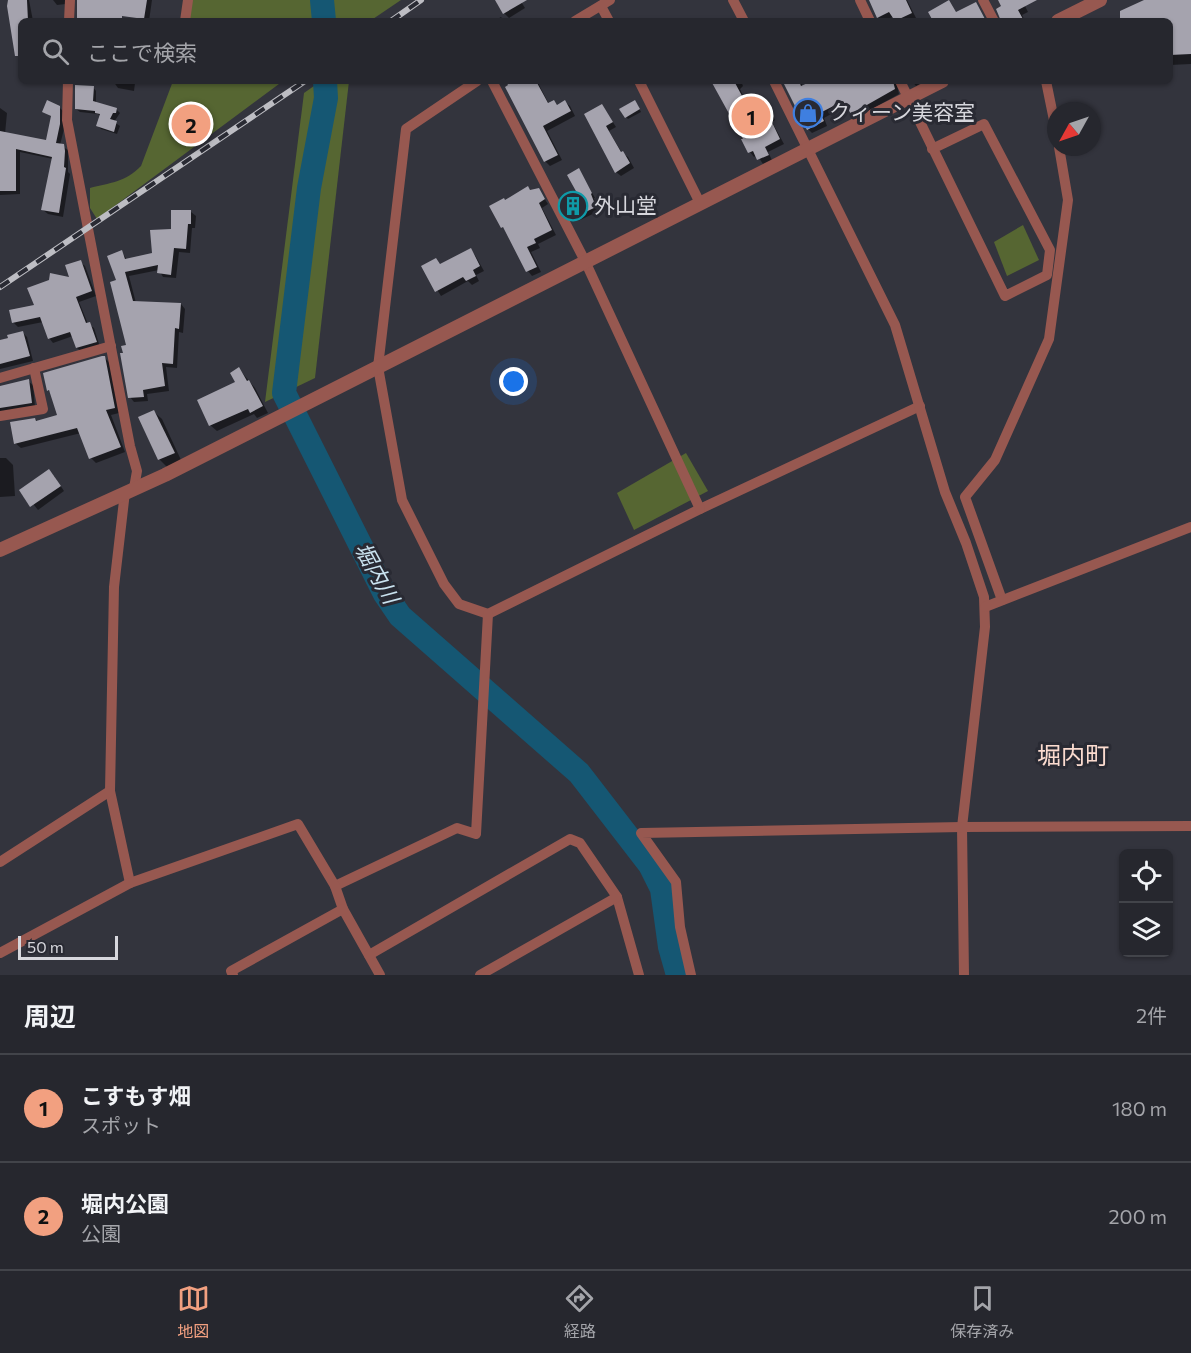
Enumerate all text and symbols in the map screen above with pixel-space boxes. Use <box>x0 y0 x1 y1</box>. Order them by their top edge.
search box <box>18 18 1173 84</box>
icon: search <box>39 35 72 68</box>
text: ここで検索 <box>87 39 197 66</box>
pin: 1 <box>732 94 771 138</box>
shop icon: クィーン美容室 <box>792 97 824 129</box>
place label: クィーン美容室 <box>829 99 975 124</box>
pin: 2 <box>172 102 210 146</box>
north arrow <box>1047 102 1101 156</box>
building icon: 外山堂 <box>557 190 589 222</box>
place label: 外山堂 <box>594 192 657 217</box>
your location <box>499 367 528 396</box>
water label: 堀内川 <box>350 537 406 610</box>
district label: 堀内町 <box>1037 740 1109 769</box>
map controls <box>1119 849 1173 957</box>
button: locate <box>1119 849 1173 903</box>
button: layers <box>1119 903 1173 957</box>
scale bar <box>18 933 118 960</box>
text: 50 m <box>27 937 64 956</box>
text: 周辺 <box>24 1000 76 1031</box>
text: 2件 <box>1136 1003 1167 1027</box>
text: こすもす畑 <box>81 1082 191 1109</box>
text: 1 <box>39 1096 48 1120</box>
text: 180 m <box>1112 1096 1167 1120</box>
text: スポット <box>81 1113 161 1137</box>
text: 堀内公園 <box>81 1190 169 1217</box>
text: 2 <box>38 1204 49 1228</box>
text: 200 m <box>1109 1204 1167 1228</box>
text: 公園 <box>81 1221 121 1245</box>
tab: 地図 <box>177 1282 210 1342</box>
tab: 経路 <box>563 1282 596 1342</box>
tab: 保存済み <box>950 1282 1014 1342</box>

